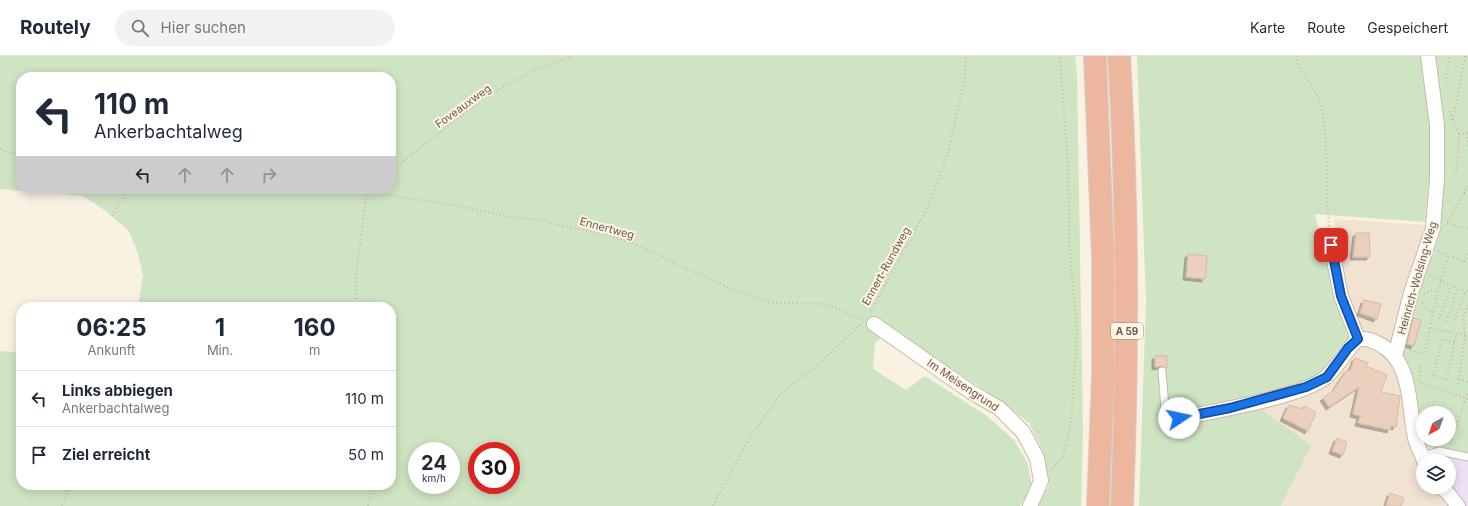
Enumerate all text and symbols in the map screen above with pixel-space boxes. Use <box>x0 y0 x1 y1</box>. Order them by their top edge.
search box <box>115 10 395 46</box>
text: Routely <box>20 16 91 39</box>
icon: search <box>129 17 151 39</box>
text: Hier suchen <box>161 18 246 37</box>
text: Karte <box>1250 19 1285 36</box>
text: Route <box>1307 19 1345 36</box>
text: Gespeichert <box>1367 19 1448 36</box>
street label: Foveauxweg <box>432 81 494 131</box>
text: 110 m <box>94 87 169 121</box>
icon: left <box>28 88 80 140</box>
text: Ankerbachtalweg <box>94 121 243 142</box>
icon: left <box>132 164 154 186</box>
icon: ahead <box>174 164 196 186</box>
icon: ahead <box>216 164 238 186</box>
icon: right <box>258 164 280 186</box>
street label: Ennertweg <box>578 214 636 242</box>
street label: Heinrich-Wolsing-Weg <box>1394 220 1440 336</box>
street label: Ennert-Rundweg <box>859 224 913 308</box>
pin <box>1314 228 1348 262</box>
icon: arrive <box>1320 234 1342 256</box>
text: 06:25 <box>76 313 147 342</box>
text: 1 <box>215 313 225 342</box>
text: 160 <box>294 313 336 342</box>
road number: A 59 <box>1111 323 1143 339</box>
text: Ankunft <box>88 342 135 358</box>
text: Min. <box>207 342 233 358</box>
text: m <box>309 342 320 358</box>
street label: Im Meisengrund <box>924 356 1002 414</box>
text: Links abbiegen <box>62 381 173 400</box>
icon: left <box>28 388 50 410</box>
text: 110 m <box>345 389 384 408</box>
position arrow <box>1158 397 1200 439</box>
text: Ankerbachtalweg <box>62 400 169 416</box>
north arrow <box>1416 406 1456 446</box>
map controls <box>1416 406 1456 494</box>
speed limit sign: 30 <box>468 442 520 494</box>
icon: arrive <box>28 444 50 466</box>
text: Ziel erreicht <box>62 445 150 464</box>
text: 50 m <box>348 445 384 464</box>
text: 24 <box>421 451 447 475</box>
button: layers <box>1416 454 1456 494</box>
text: km/h <box>422 472 446 484</box>

